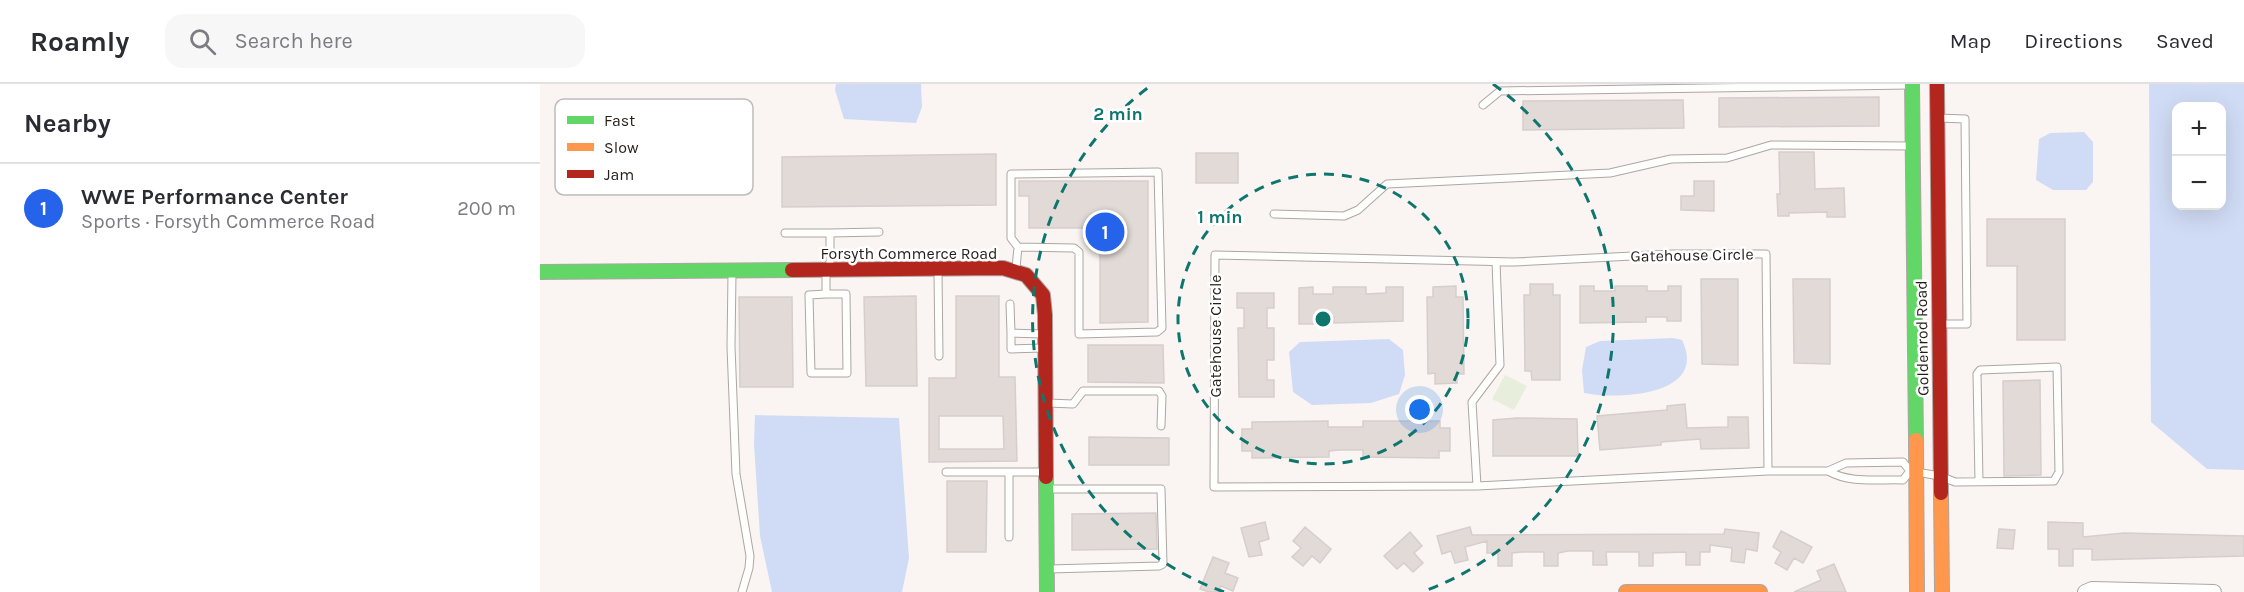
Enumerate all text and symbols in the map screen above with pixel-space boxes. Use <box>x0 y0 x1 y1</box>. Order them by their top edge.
search box <box>165 14 585 68</box>
text: Roamly <box>30 25 129 58</box>
icon: search <box>186 25 219 58</box>
text: Search here <box>234 28 353 54</box>
text: Map <box>1950 29 1991 53</box>
text: Directions <box>2024 29 2123 53</box>
text: Saved <box>2156 29 2214 53</box>
legend <box>555 99 753 195</box>
map controls <box>2172 102 2226 210</box>
button: + <box>2172 102 2226 156</box>
text: 2 min <box>1093 103 1143 125</box>
text: Nearby <box>24 108 111 139</box>
text: Fast <box>604 111 635 130</box>
text: Slow <box>604 138 639 157</box>
button: − <box>2172 156 2226 210</box>
text: Jam <box>604 165 634 184</box>
text: WWE Performance Center <box>81 184 348 210</box>
text: 1 <box>40 197 47 220</box>
text: 200 m <box>457 197 516 220</box>
text: 1 min <box>1197 206 1243 228</box>
text: Sports · Forsyth Commerce Road <box>81 210 375 233</box>
pin: 1 <box>1086 210 1124 254</box>
street label: Forsyth Commerce Road <box>820 244 998 263</box>
street label: Gatehouse Circle <box>1630 244 1754 266</box>
street label: Gatehouse Circle <box>1206 274 1225 398</box>
street label: Goldenrod Road <box>1911 280 1933 396</box>
centre of rings <box>1313 309 1333 329</box>
your location <box>1405 395 1434 424</box>

